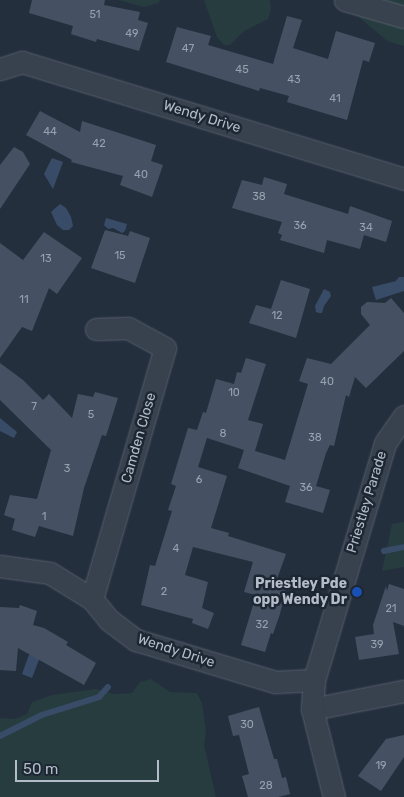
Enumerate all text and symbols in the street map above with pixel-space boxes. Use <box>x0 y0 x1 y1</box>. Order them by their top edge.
house number: 51 <box>89 8 101 22</box>
house number: 49 <box>125 27 139 41</box>
house number: 47 <box>182 42 194 56</box>
house number: 45 <box>235 63 249 77</box>
house number: 43 <box>287 73 301 87</box>
house number: 41 <box>329 92 341 106</box>
street label: Wendy Drive <box>161 97 243 137</box>
house number: 44 <box>43 125 57 139</box>
house number: 42 <box>92 137 106 151</box>
house number: 40 <box>134 168 148 182</box>
house number: 38 <box>252 190 266 204</box>
house number: 36 <box>293 219 307 233</box>
house number: 34 <box>359 221 373 235</box>
house number: 15 <box>114 249 126 263</box>
house number: 13 <box>40 252 52 266</box>
house number: 11 <box>19 293 29 307</box>
house number: 12 <box>271 309 283 323</box>
house number: 40 <box>320 375 334 389</box>
house number: 10 <box>228 386 240 400</box>
street label: Camden Close <box>118 391 160 485</box>
house number: 7 <box>31 400 37 414</box>
house number: 5 <box>88 408 94 422</box>
house number: 8 <box>220 427 226 441</box>
house number: 38 <box>308 431 322 445</box>
street label: Priestley Parade <box>343 449 391 555</box>
house number: 3 <box>64 462 70 476</box>
house number: 6 <box>196 473 202 487</box>
house number: 36 <box>299 481 313 495</box>
house number: 1 <box>42 510 46 524</box>
house number: 4 <box>173 542 179 556</box>
place label: Priestley Pde opp Wendy Dr <box>253 576 347 608</box>
house number: 2 <box>161 585 167 599</box>
marker: Priestley Pde opp Wendy Dr <box>351 586 363 598</box>
house number: 21 <box>385 602 397 616</box>
house number: 32 <box>255 618 269 632</box>
street label: Wendy Drive <box>135 631 217 671</box>
house number: 39 <box>370 638 384 652</box>
house number: 30 <box>240 718 254 732</box>
scale bar <box>18 750 161 782</box>
house number: 19 <box>375 759 387 773</box>
text: 50 m <box>23 760 58 778</box>
house number: 28 <box>259 779 273 793</box>

